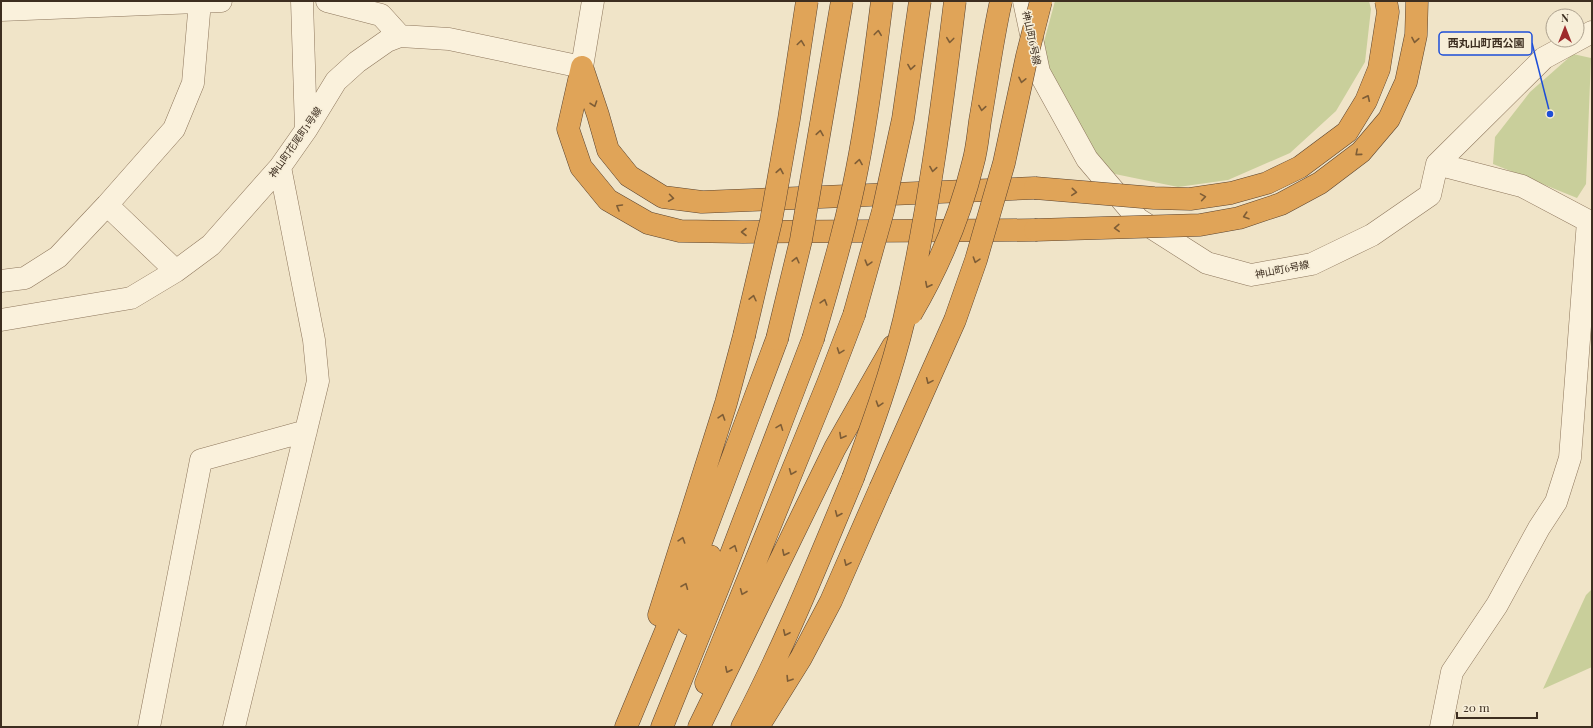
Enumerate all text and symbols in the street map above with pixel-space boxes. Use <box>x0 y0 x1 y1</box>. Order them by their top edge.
north arrow <box>1545 8 1585 48</box>
street label: 神山町6号線 <box>1019 10 1045 66</box>
text: N <box>1561 10 1569 25</box>
one-way arrow <box>873 30 882 36</box>
callout: 西丸山町西公園 <box>1439 32 1532 55</box>
text: 西丸山町西公園 <box>1448 35 1525 50</box>
one-way arrow <box>946 37 955 43</box>
one-way arrow <box>1411 37 1419 43</box>
one-way arrow <box>796 40 805 46</box>
one-way arrow <box>907 64 916 70</box>
one-way arrow <box>1018 77 1026 83</box>
one-way arrow <box>1362 95 1370 103</box>
one-way arrow <box>589 100 598 107</box>
street label: 神山町花尾町1号線 <box>265 104 325 180</box>
one-way arrow <box>979 105 987 111</box>
one-way arrow <box>816 129 824 136</box>
one-way arrow <box>1355 149 1363 156</box>
one-way arrow <box>854 159 862 165</box>
one-way arrow <box>929 165 938 172</box>
one-way arrow <box>775 168 784 174</box>
one-way arrow <box>1071 187 1077 196</box>
one-way arrow <box>668 193 674 202</box>
one-way arrow <box>1200 193 1206 202</box>
one-way arrow <box>616 204 623 211</box>
one-way arrow <box>1242 211 1249 220</box>
one-way arrow <box>1114 223 1120 232</box>
one-way arrow <box>741 228 747 236</box>
one-way arrow <box>972 256 981 263</box>
one-way arrow <box>792 257 800 263</box>
street label: 神山町6号線 <box>1254 257 1310 281</box>
one-way arrow <box>864 259 873 266</box>
one-way arrow <box>925 281 933 288</box>
one-way arrow <box>748 295 757 302</box>
one-way arrow <box>819 298 828 305</box>
one-way arrow <box>837 348 845 355</box>
one-way arrow <box>925 377 933 384</box>
one-way arrow <box>875 401 884 408</box>
one-way arrow <box>717 413 726 420</box>
one-way arrow <box>775 423 783 430</box>
one-way arrow <box>839 432 847 439</box>
one-way arrow <box>789 468 797 475</box>
one-way arrow <box>835 510 843 518</box>
one-way arrow <box>677 537 686 544</box>
one-way arrow <box>729 545 737 552</box>
one-way arrow <box>782 548 790 556</box>
one-way arrow <box>844 559 852 566</box>
one-way arrow <box>680 582 688 589</box>
one-way arrow <box>740 589 748 596</box>
one-way arrow <box>783 629 791 637</box>
one-way arrow <box>725 665 733 673</box>
one-way arrow <box>786 674 793 681</box>
scale bar <box>1457 694 1537 720</box>
text: 20 m <box>1463 699 1490 715</box>

